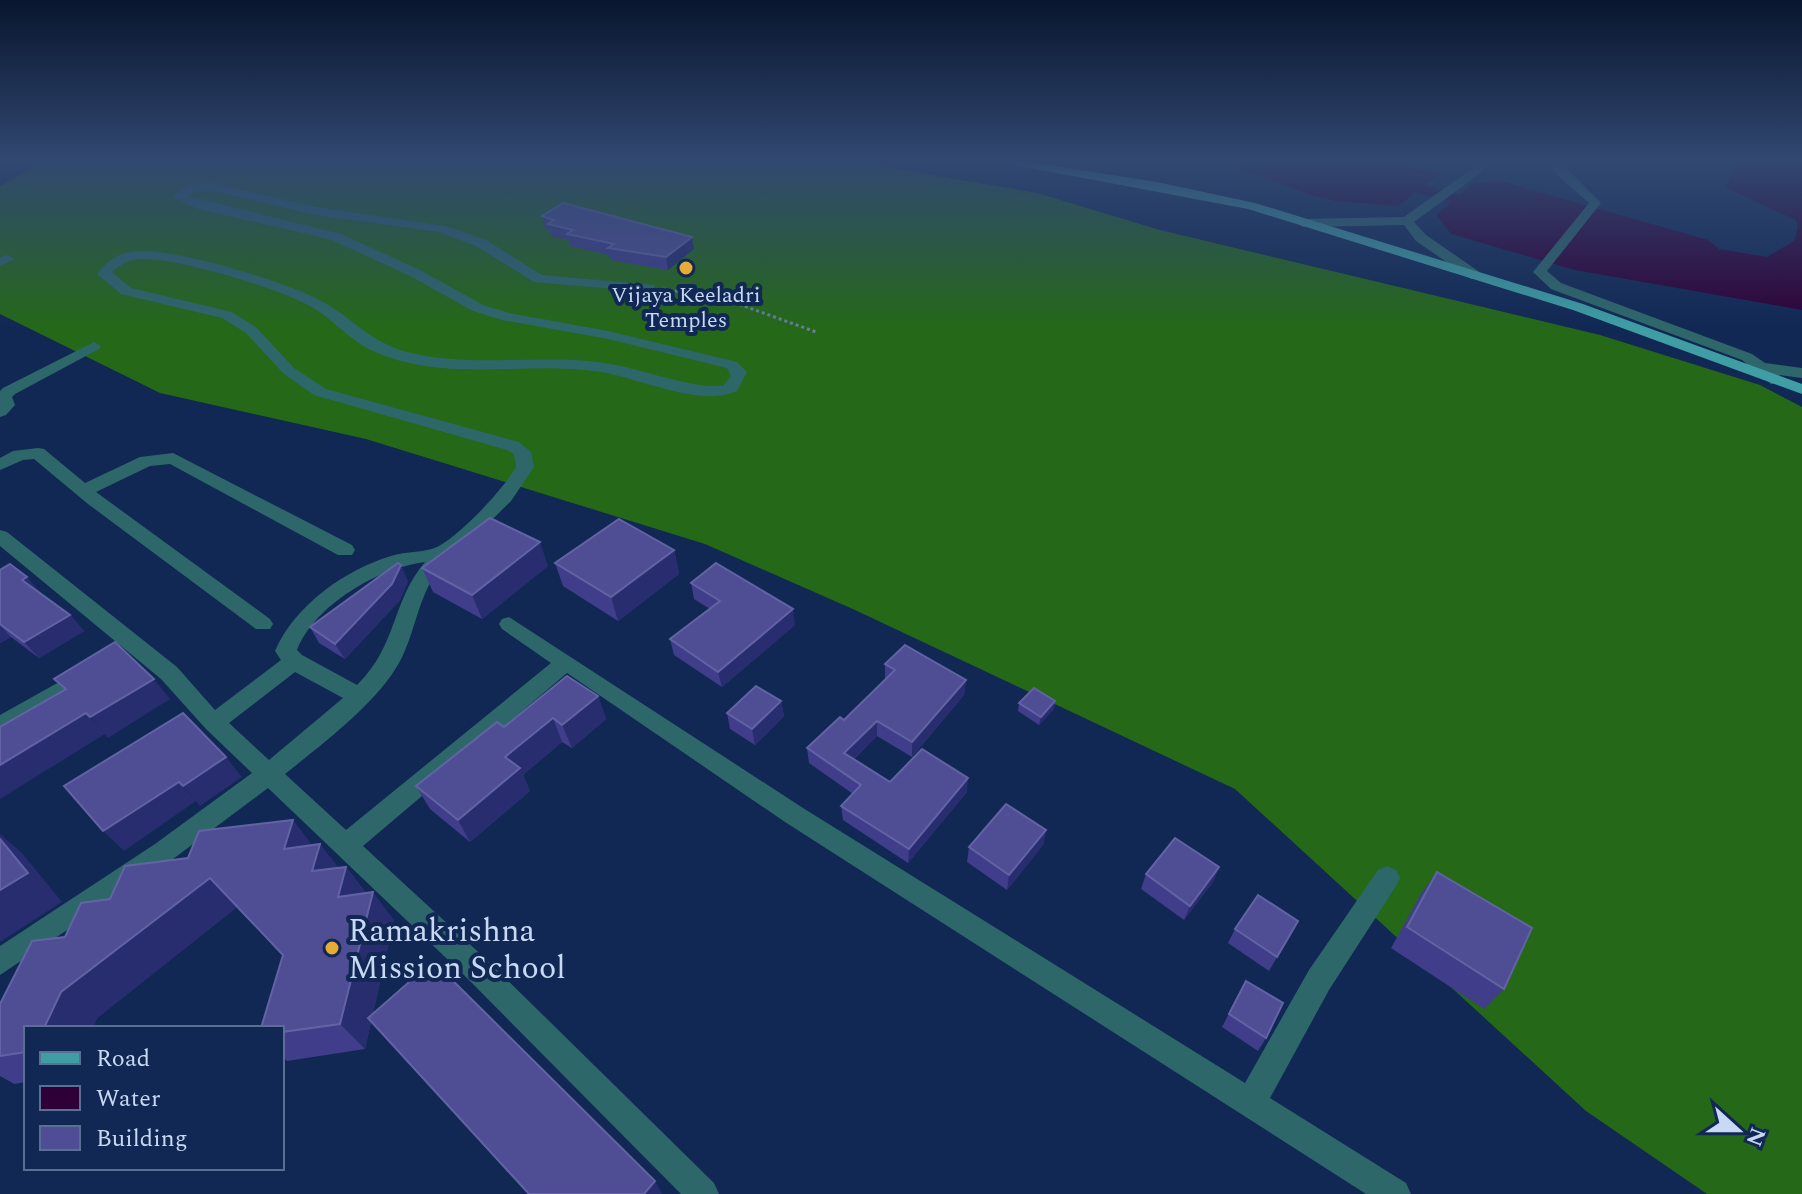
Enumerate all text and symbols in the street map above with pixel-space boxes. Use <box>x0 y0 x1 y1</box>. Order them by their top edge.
marker: Vijaya Keeladri Temples <box>677 259 695 277</box>
place label: Vijaya Keeladri Temples <box>611 279 761 337</box>
place label: Ramakrishna Mission School <box>348 907 566 993</box>
marker: Ramakrishna Mission School <box>323 939 341 957</box>
legend <box>24 1026 284 1170</box>
text: Road <box>96 1041 150 1077</box>
text: Water <box>96 1081 160 1117</box>
north arrow <box>1698 1090 1778 1170</box>
text: Building <box>96 1121 188 1157</box>
text: N <box>1737 1122 1774 1151</box>

